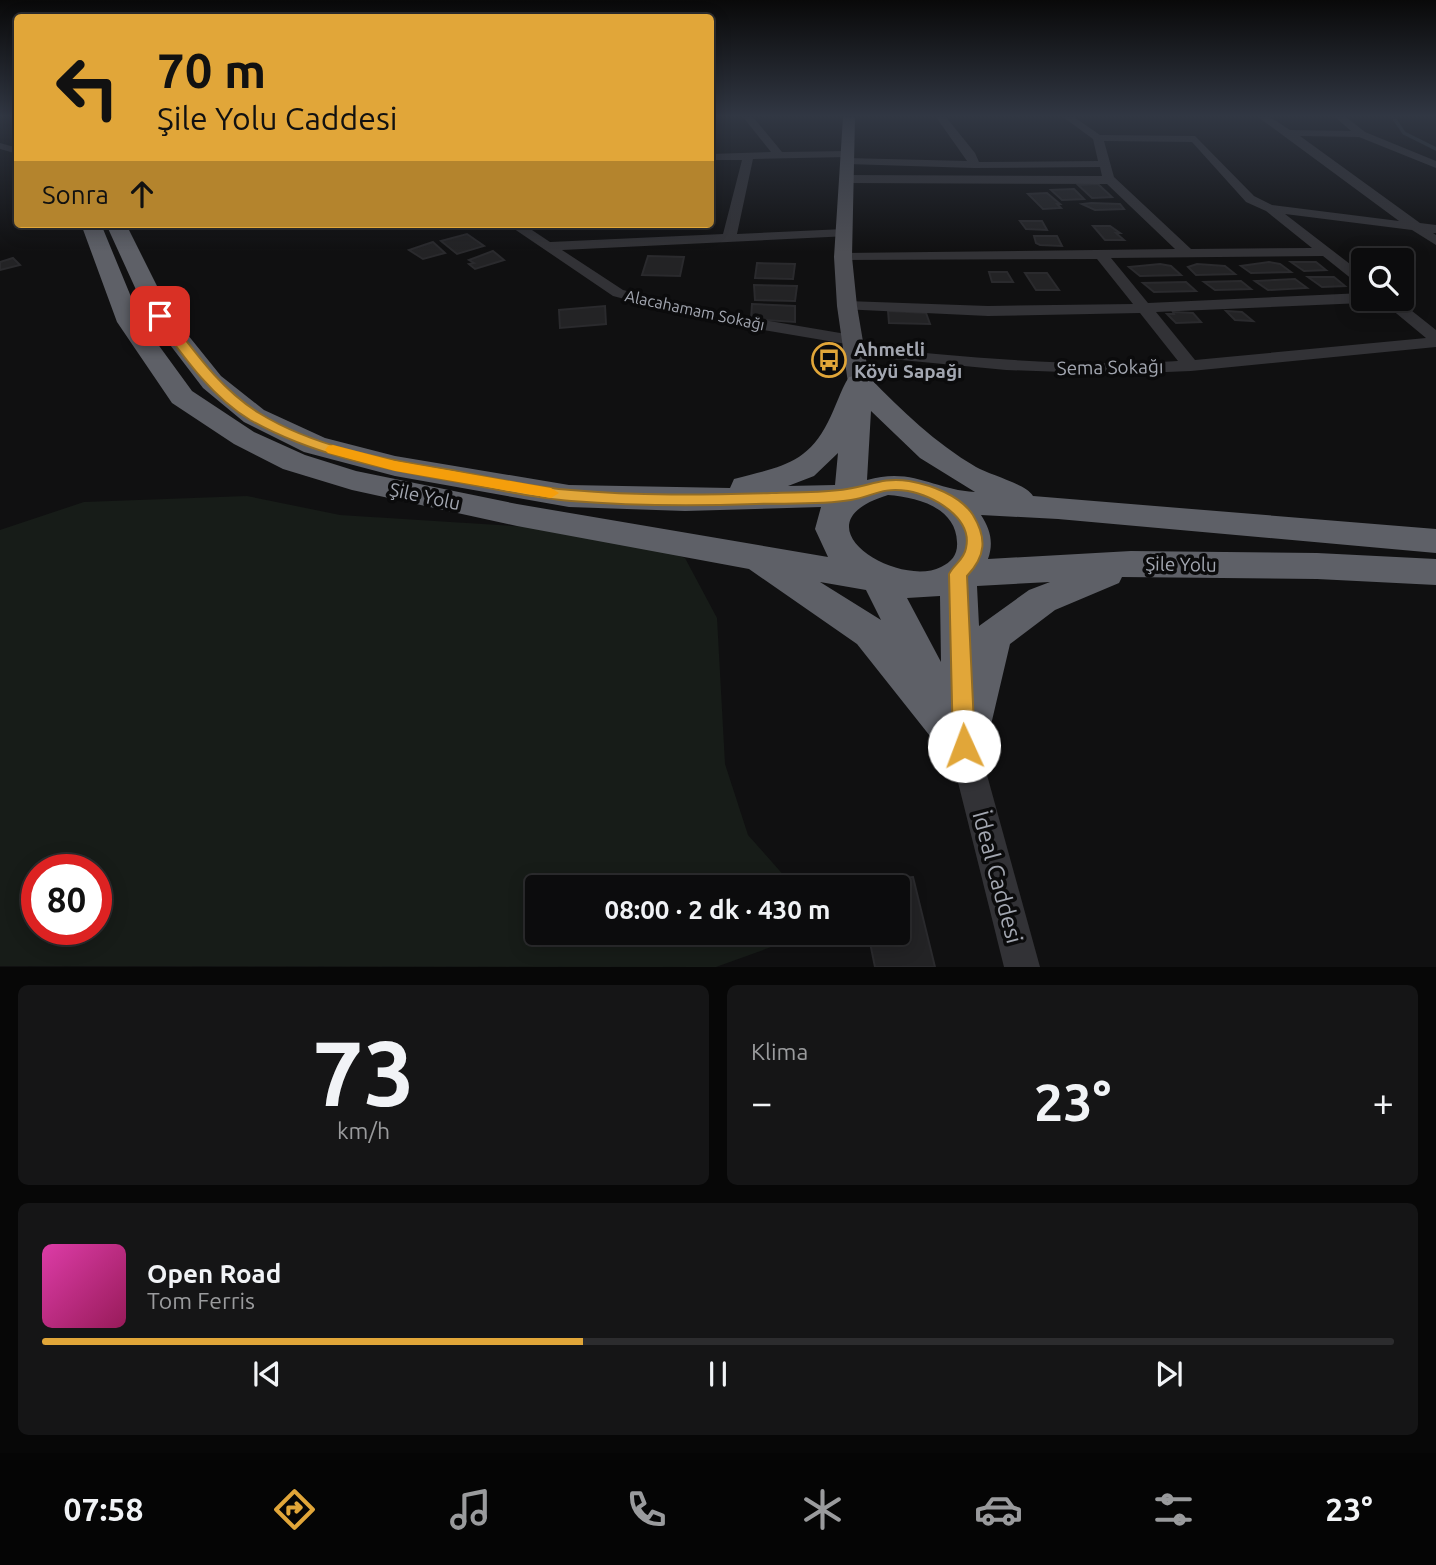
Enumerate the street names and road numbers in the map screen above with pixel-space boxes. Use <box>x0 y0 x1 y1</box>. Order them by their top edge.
street label: Alacahamam Sokağı <box>623 286 767 334</box>
street label: Sema Sokağı <box>1056 355 1164 379</box>
street label: Şile Yolu <box>388 478 462 514</box>
street label: Şile Yolu <box>1145 552 1217 576</box>
street label: İdeal Caddesi <box>968 808 1028 946</box>

